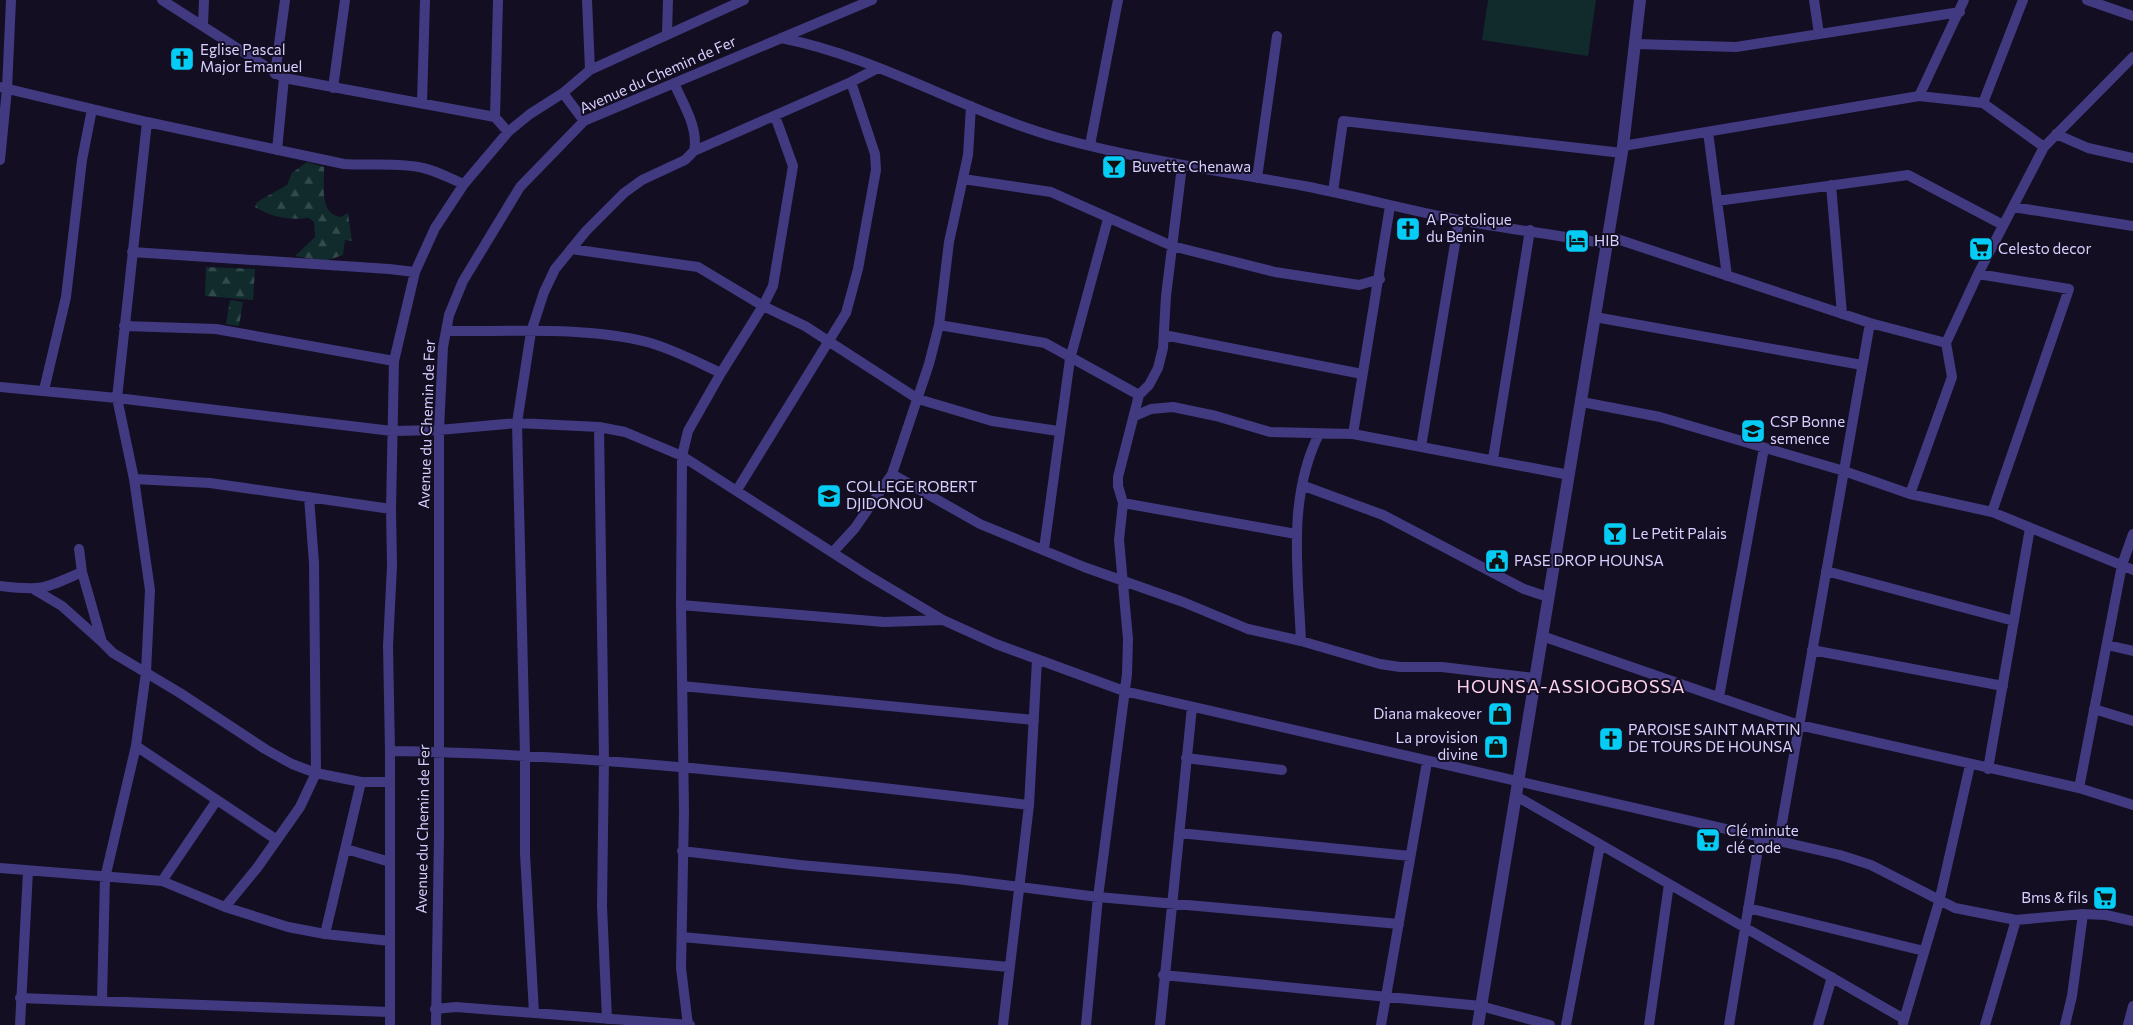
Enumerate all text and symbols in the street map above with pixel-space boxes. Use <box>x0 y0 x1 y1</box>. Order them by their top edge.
street label: Avenue du Chemin de Fer <box>576 31 739 117</box>
place label: Eglise Pascal Major Emanuel <box>200 40 302 75</box>
church icon: Eglise Pascal Major Emanuel <box>169 46 195 72</box>
bar icon: Buvette Chenawa <box>1101 154 1127 180</box>
place label: Buvette Chenawa <box>1132 157 1251 175</box>
place label: A Postolique du Benin <box>1426 210 1512 245</box>
church icon: A Postolique du Benin <box>1395 216 1421 242</box>
hotel icon: HIB <box>1564 228 1590 254</box>
place label: HIB <box>1594 231 1619 249</box>
supermarket icon: Celesto decor <box>1968 236 1994 262</box>
place label: Celesto decor <box>1998 239 2092 257</box>
street label: Avenue du Chemin de Fer <box>414 339 438 509</box>
place label: CSP Bonne semence <box>1770 412 1845 447</box>
school or university icon: CSP Bonne semence <box>1740 418 1766 444</box>
place label: COLLEGE ROBERT DJIDONOU <box>846 477 978 512</box>
school or university icon: COLLEGE ROBERT DJIDONOU <box>816 483 842 509</box>
bar icon: Le Petit Palais <box>1602 521 1628 547</box>
place label: Le Petit Palais <box>1632 524 1727 542</box>
public building icon: PASE DROP HOUNSA <box>1484 548 1510 574</box>
place label: PASE DROP HOUNSA <box>1514 551 1664 569</box>
district label: HOUNSA-ASSIOGBOSSA <box>1456 675 1686 697</box>
shop icon: Diana makeover <box>1487 701 1513 727</box>
place label: Diana makeover <box>1373 704 1482 722</box>
place label: PAROISE SAINT MARTIN DE TOURS DE HOUNSA <box>1628 720 1801 755</box>
church icon: PAROISE SAINT MARTIN DE TOURS DE HOUNSA <box>1598 726 1624 752</box>
place label: La provision divine <box>1396 728 1478 763</box>
shop icon: La provision divine <box>1483 734 1509 760</box>
street label: Avenue du Chemin de Fer <box>412 744 432 914</box>
place label: Clé minute clé code <box>1726 821 1799 856</box>
supermarket icon: Clé minute clé code <box>1695 827 1721 853</box>
supermarket icon: Bms & fils <box>2092 885 2118 911</box>
place label: Bms & fils <box>2021 888 2088 906</box>

